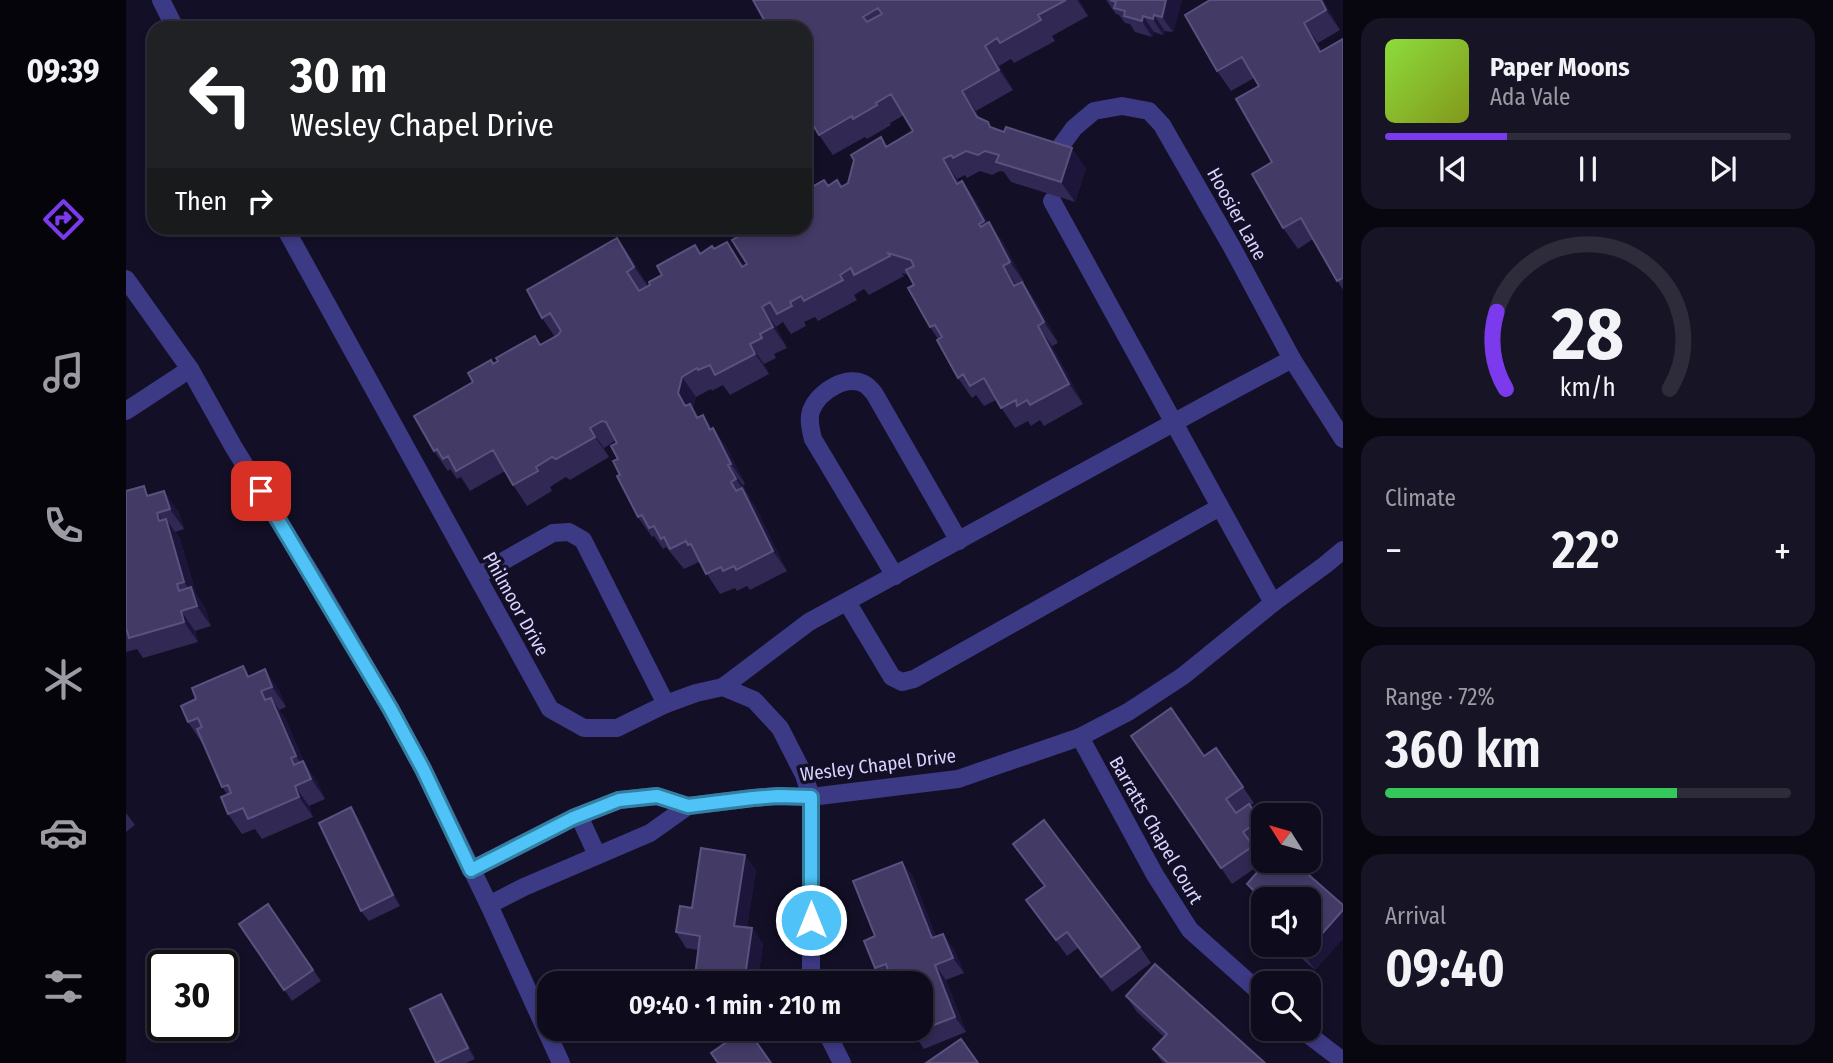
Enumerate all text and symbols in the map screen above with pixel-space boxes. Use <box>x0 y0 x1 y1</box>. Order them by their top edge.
text: 30 m <box>290 46 388 105</box>
icon: left <box>175 49 266 140</box>
text: 09:39 <box>27 52 100 90</box>
text: Paper Moons <box>1490 52 1630 83</box>
text: Ada Vale <box>1490 83 1570 111</box>
text: Wesley Chapel Drive <box>290 106 554 144</box>
icon: previous <box>1434 150 1472 188</box>
icon: pause <box>1569 150 1607 188</box>
icon: next <box>1704 150 1742 188</box>
street label: Hoosier Lane <box>1202 164 1272 264</box>
icon: right <box>241 182 279 220</box>
text: Then <box>175 186 227 217</box>
icon: directions <box>39 195 88 244</box>
text: 28 <box>1551 291 1624 378</box>
icon: music <box>39 348 88 397</box>
text: km/h <box>1560 372 1616 402</box>
pin <box>231 461 291 521</box>
icon: arrive <box>242 472 280 510</box>
text: Climate <box>1385 484 1456 512</box>
icon: phone <box>39 501 88 550</box>
text: 22° <box>1552 519 1624 582</box>
text: − <box>1385 528 1402 574</box>
text: + <box>1774 528 1791 574</box>
street label: Philmoor Drive <box>478 548 554 660</box>
icon: climate <box>39 655 88 704</box>
text: Range · 72% <box>1385 683 1495 711</box>
text: 360 km <box>1385 718 1541 781</box>
street label: Wesley Chapel Drive <box>799 744 957 786</box>
street label: Barratts Chapel Court <box>1104 752 1208 909</box>
north arrow <box>1251 803 1321 873</box>
map controls <box>1251 803 1321 1041</box>
icon: car <box>39 808 88 857</box>
position arrow <box>774 883 848 957</box>
button: sound <box>1251 887 1321 957</box>
text: Arrival <box>1385 902 1446 930</box>
text: 09:40 <box>1385 937 1505 1000</box>
speed limit sign: 30 <box>147 950 238 1041</box>
icon: filters <box>39 962 88 1011</box>
button: search <box>1251 971 1321 1041</box>
text: 09:40 · 1 min · 210 m <box>629 990 841 1021</box>

